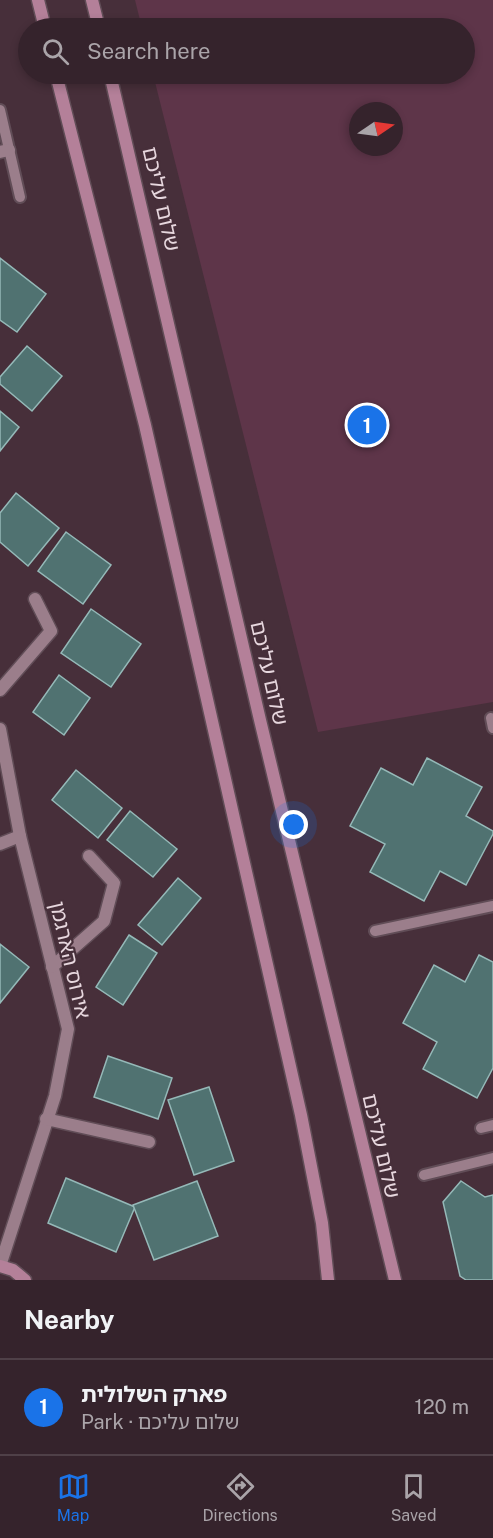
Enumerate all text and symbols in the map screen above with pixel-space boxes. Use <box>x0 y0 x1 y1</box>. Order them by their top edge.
search box <box>18 18 475 84</box>
icon: search <box>39 35 72 68</box>
text: Search here <box>87 38 211 64</box>
north arrow <box>349 102 403 156</box>
street label: שלום עליכם <box>137 144 186 254</box>
pin: 1 <box>348 402 386 448</box>
street label: שלום עליכם <box>245 618 294 728</box>
your location <box>279 810 308 839</box>
street label: אירוס הארגמן <box>45 899 96 1021</box>
street label: שלום עליכם <box>357 1091 406 1201</box>
text: Nearby <box>24 1304 114 1335</box>
text: פארק השלולית <box>81 1381 227 1407</box>
text: 1 <box>39 1395 48 1419</box>
text: 120 m <box>415 1395 469 1419</box>
text: Park · שלום עליכם <box>81 1410 239 1434</box>
tab: Map <box>57 1470 90 1525</box>
tab: Directions <box>203 1470 278 1525</box>
tab: Saved <box>391 1470 436 1525</box>

